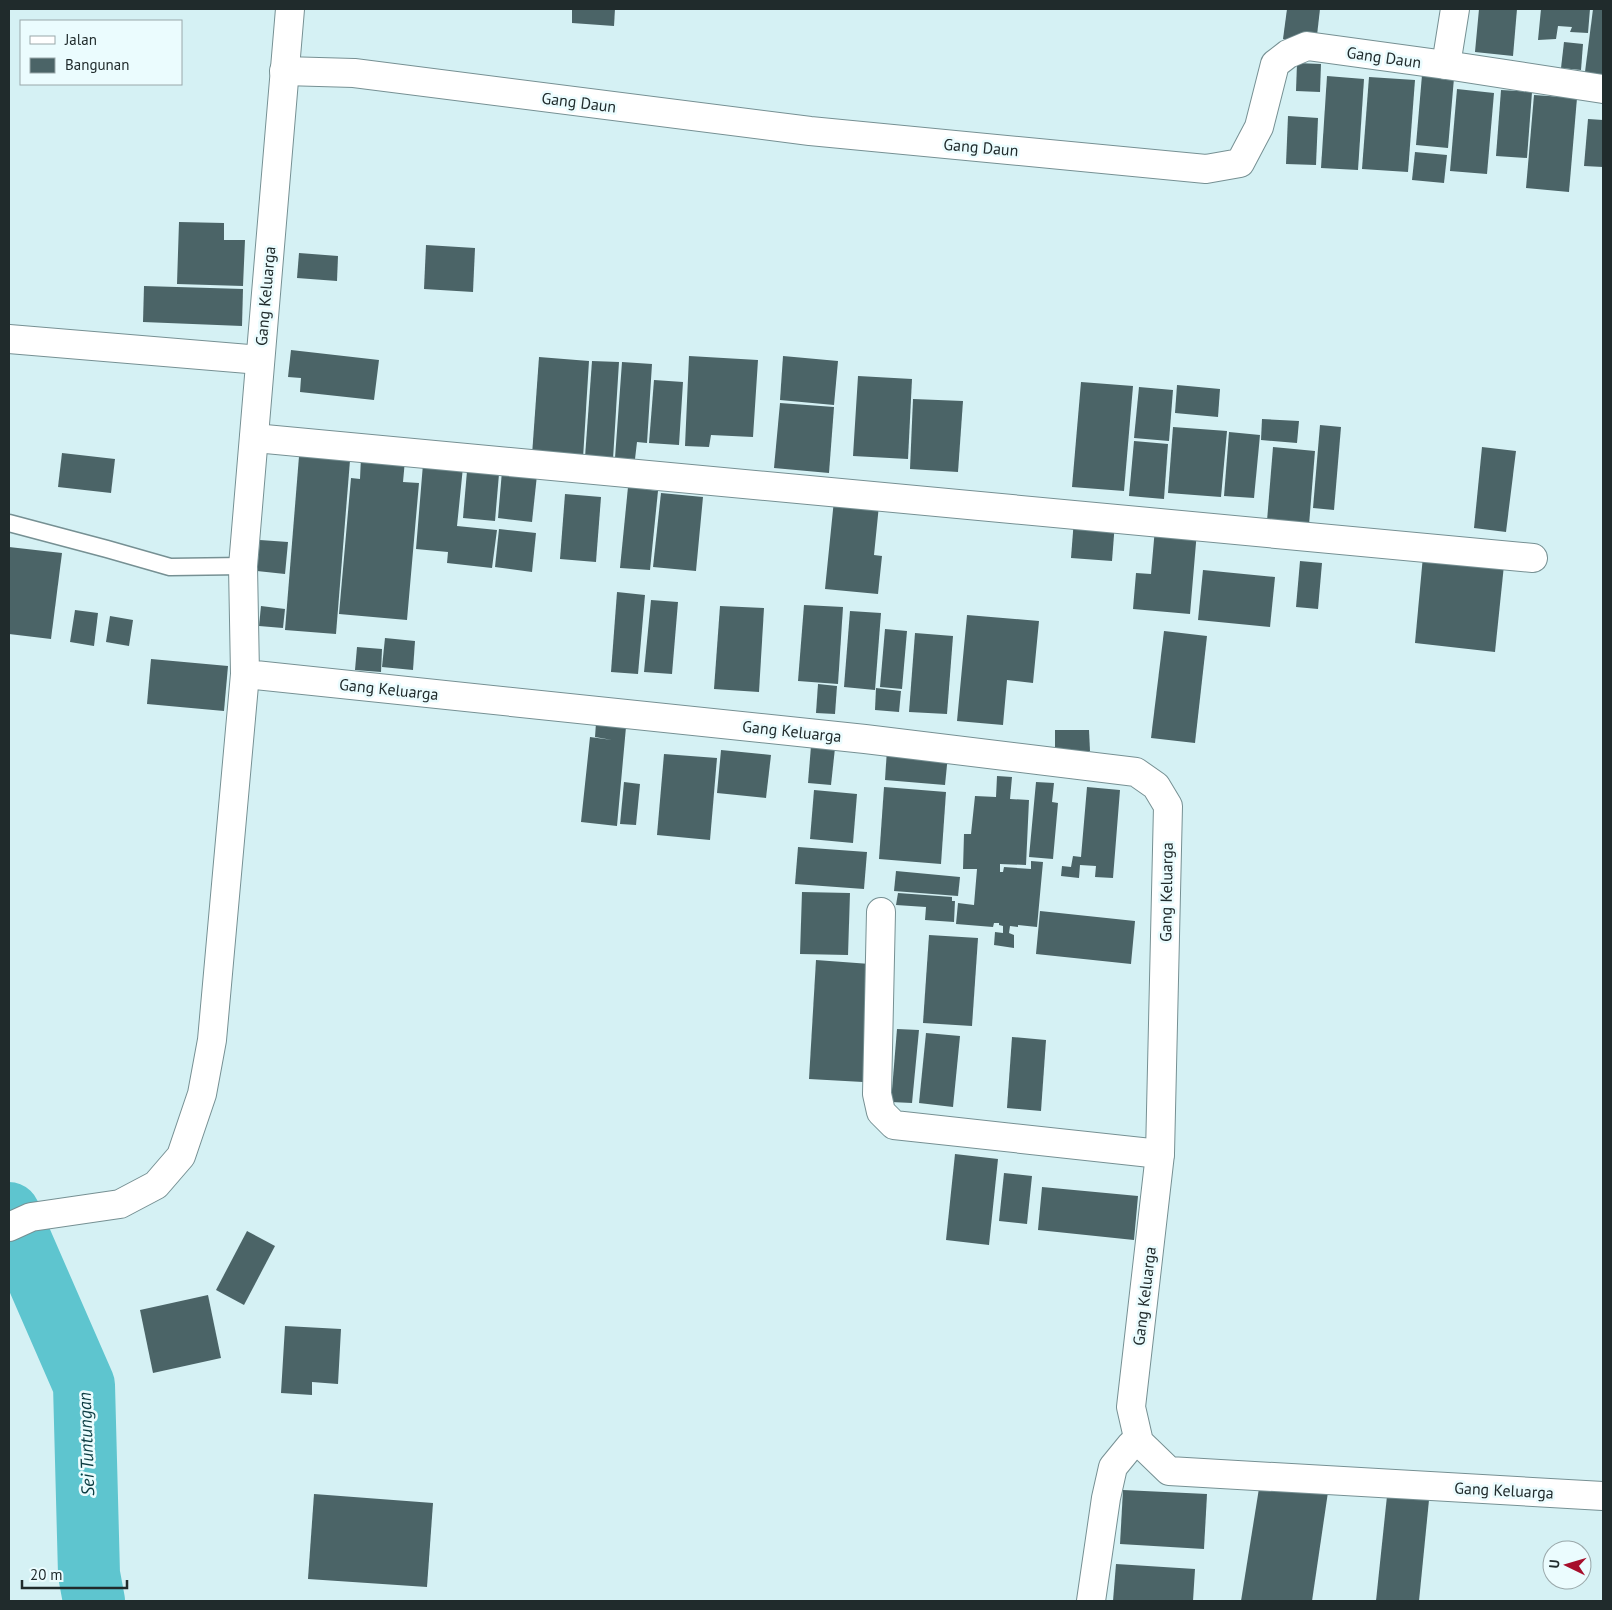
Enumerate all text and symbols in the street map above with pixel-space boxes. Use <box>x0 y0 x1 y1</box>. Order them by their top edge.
legend <box>20 20 182 85</box>
text: Jalan <box>64 30 97 49</box>
street label: Gang Daun <box>1345 42 1423 72</box>
text: Bangunan <box>65 55 129 74</box>
street label: Gang Daun <box>540 87 618 117</box>
street label: Gang Daun <box>943 134 1019 160</box>
street label: Gang Keluarga <box>251 245 279 347</box>
street label: Gang Keluarga <box>338 674 440 704</box>
street label: Gang Keluarga <box>741 716 843 746</box>
street label: Gang Keluarga <box>1155 842 1177 942</box>
street label: Gang Keluarga <box>1128 1245 1160 1347</box>
water label: Sei Tuntungan <box>73 1392 99 1496</box>
street label: Gang Keluarga <box>1454 1477 1554 1503</box>
north arrow <box>1542 1540 1592 1590</box>
scale bar <box>22 1558 128 1590</box>
text: U <box>1545 1559 1563 1569</box>
text: 20 m <box>30 1565 63 1584</box>

